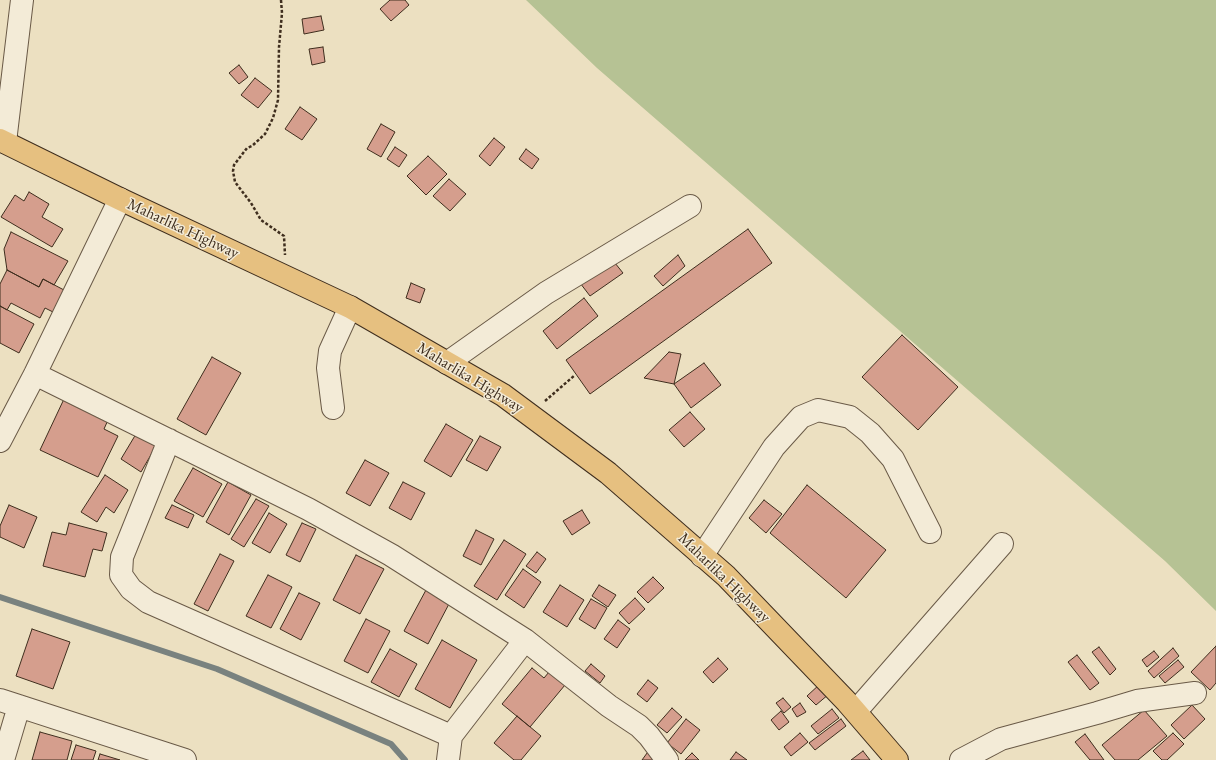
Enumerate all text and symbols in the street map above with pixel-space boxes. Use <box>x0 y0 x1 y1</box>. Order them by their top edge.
street label: Maharlika Highway <box>124 195 242 263</box>
street label: Maharlika Highway <box>413 339 527 417</box>
street label: Maharlika Highway <box>674 529 774 627</box>

